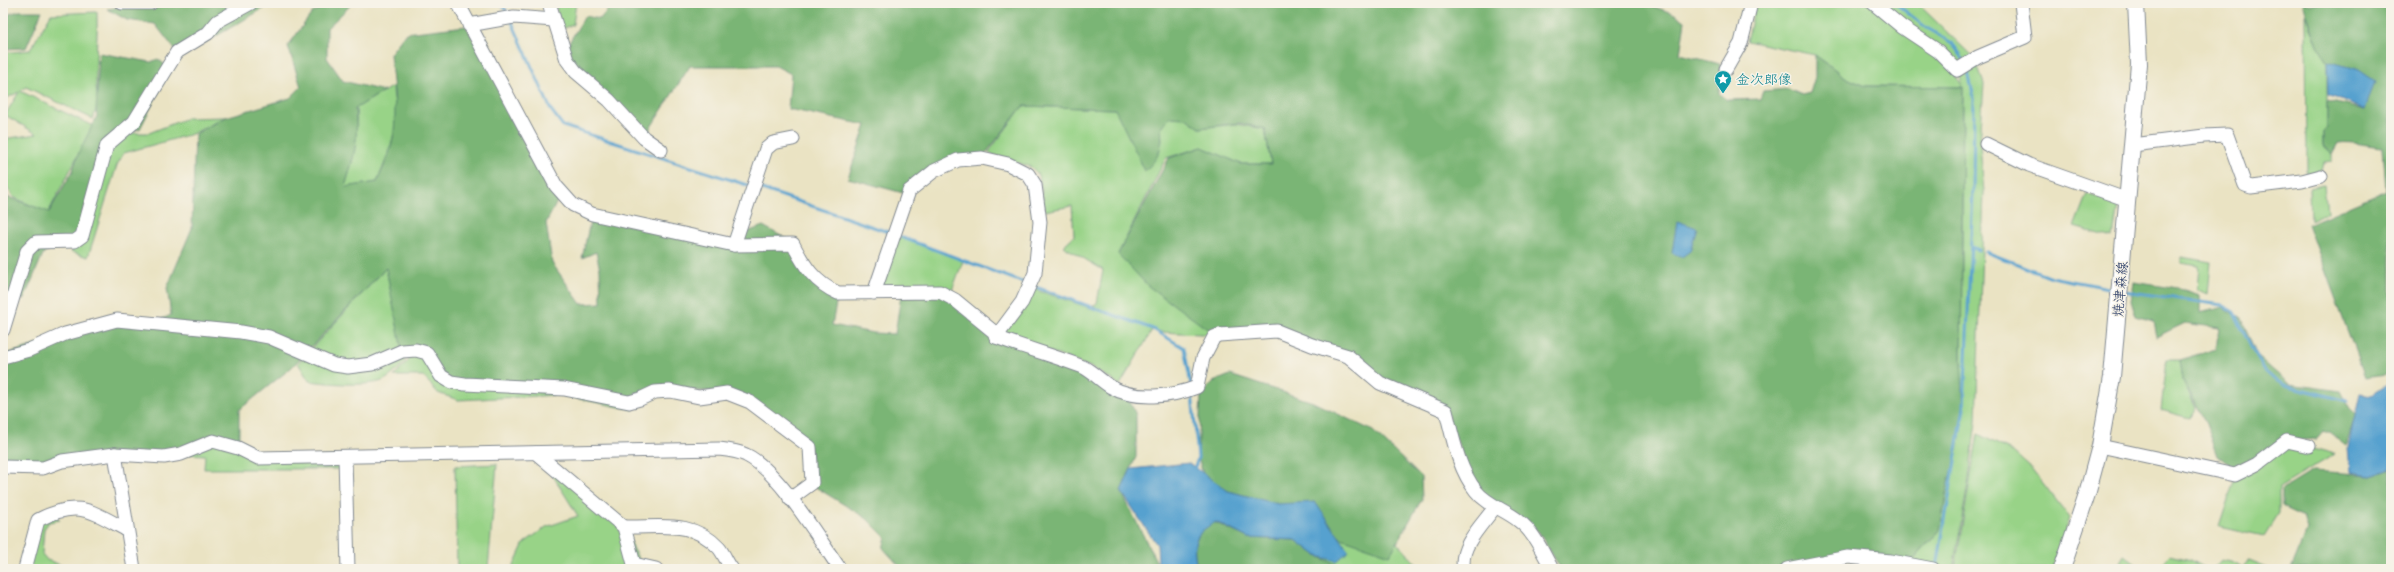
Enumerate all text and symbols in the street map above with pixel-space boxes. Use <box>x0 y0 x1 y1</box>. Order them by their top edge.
place icon: 金次郎像 <box>1713 69 1733 94</box>
place label: 金次郎像 <box>1736 73 1792 90</box>
street label: 焼津森線 <box>2112 261 2133 318</box>

